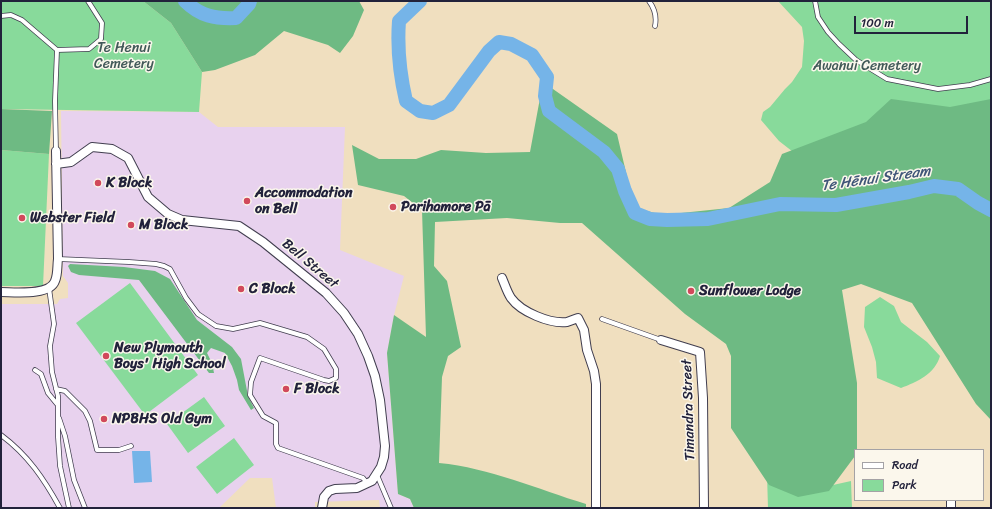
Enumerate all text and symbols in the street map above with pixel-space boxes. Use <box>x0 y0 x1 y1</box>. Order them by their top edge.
scale bar <box>856 8 970 34</box>
text: 100 m <box>861 12 894 34</box>
park label: Te Henui Cemetery <box>94 40 154 72</box>
park label: Awanui Cemetery <box>813 58 921 74</box>
water label: Te Hēnui Stream <box>820 162 932 196</box>
place label: K Block <box>106 175 153 191</box>
marker: K Block <box>93 178 103 188</box>
place label: Accommodation on Bell <box>255 185 352 218</box>
marker: Accommodation on Bell <box>242 196 252 206</box>
place label: Parihamore Pā <box>401 199 490 215</box>
marker: Parihamore Pā <box>388 202 398 212</box>
place label: Webster Field <box>30 210 114 226</box>
marker: Webster Field <box>17 213 27 223</box>
place label: M Block <box>139 217 188 233</box>
marker: M Block <box>126 220 136 230</box>
street label: Bell Street <box>278 236 342 292</box>
place label: C Block <box>249 281 296 297</box>
place label: Sunflower Lodge <box>699 283 801 299</box>
marker: C Block <box>236 284 246 294</box>
marker: Sunflower Lodge <box>686 286 696 296</box>
place label: New Plymouth Boys' High School <box>114 340 226 372</box>
marker: New Plymouth Boys' High School <box>101 351 111 361</box>
street label: Timandra Street <box>679 359 699 461</box>
place label: F Block <box>294 381 340 397</box>
marker: F Block <box>281 384 291 394</box>
place label: NPBHS Old Gym <box>112 411 212 427</box>
marker: NPBHS Old Gym <box>99 414 109 424</box>
legend <box>854 449 984 501</box>
text: Road <box>892 454 918 476</box>
text: Park <box>892 474 917 496</box>

